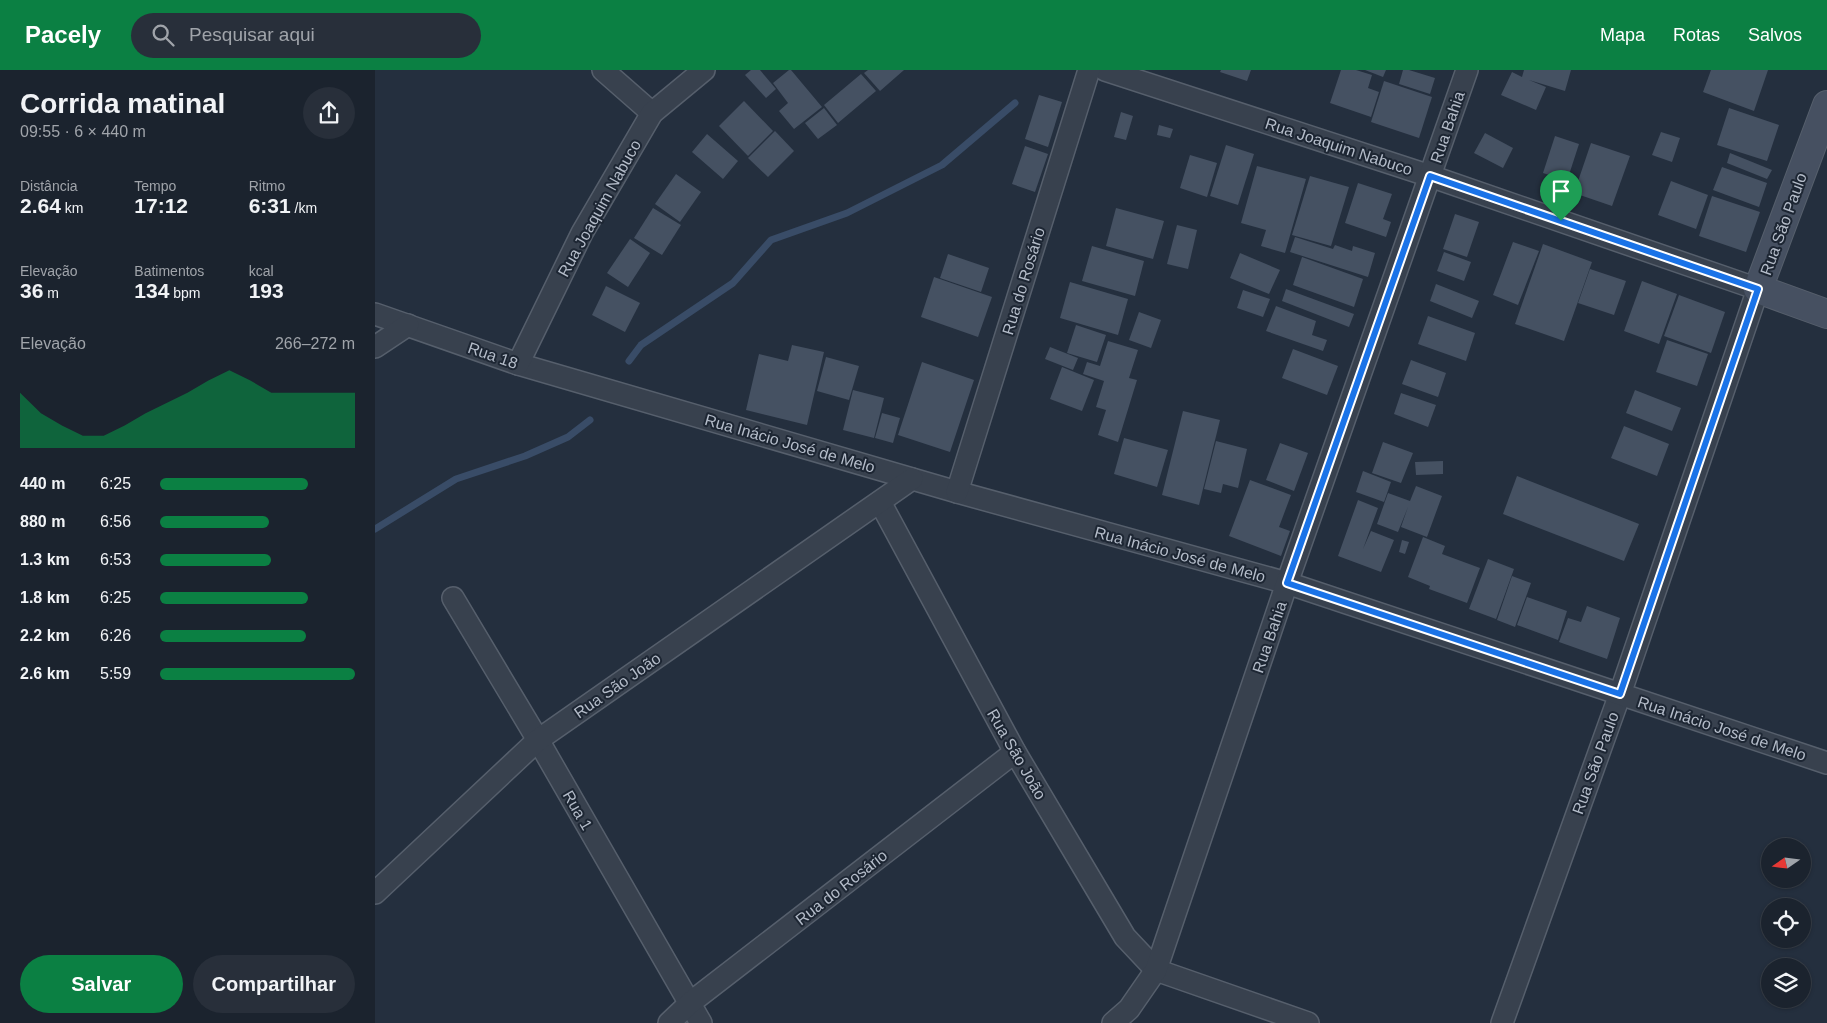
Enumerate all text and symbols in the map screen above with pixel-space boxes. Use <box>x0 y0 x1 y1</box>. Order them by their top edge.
search box <box>131 13 481 58</box>
text: Pacely <box>25 21 101 48</box>
icon: search <box>149 21 177 49</box>
text: Pesquisar aqui <box>189 24 315 45</box>
text: Mapa <box>1600 25 1645 45</box>
text: Rotas <box>1673 25 1720 45</box>
text: Salvos <box>1748 25 1802 45</box>
button: share <box>303 87 355 139</box>
text: Corrida matinal <box>20 88 225 119</box>
street label: Rua Bahia <box>1427 89 1468 165</box>
street label: Rua Joaquim Nabuco <box>1263 115 1415 178</box>
text: 09:55 · 6 × 440 m <box>20 123 146 140</box>
street label: Rua Joaquim Nabuco <box>555 137 644 280</box>
pin <box>1540 170 1582 221</box>
street label: Rua São Paulo <box>1757 171 1810 278</box>
icon: arrive <box>1547 177 1575 205</box>
text: Distância <box>20 178 78 194</box>
text: Tempo <box>134 178 176 194</box>
text: Ritmo <box>249 178 285 194</box>
text: 2.64 <box>20 194 61 217</box>
text: 17:12 <box>134 194 188 217</box>
text: 6:31 <box>249 194 291 217</box>
text: km <box>61 200 83 216</box>
text: /km <box>291 200 317 216</box>
street label: Rua do Rosário <box>999 225 1048 337</box>
text: Elevação <box>20 263 78 279</box>
text: Batimentos <box>134 263 204 279</box>
text: kcal <box>249 263 274 279</box>
text: 36 <box>20 279 43 302</box>
text: 134 <box>134 279 169 302</box>
text: 193 <box>249 279 284 302</box>
text: m <box>43 285 59 301</box>
text: bpm <box>169 285 201 301</box>
text: Elevação <box>20 335 86 352</box>
text: 266–272 m <box>275 335 355 352</box>
street label: Rua 18 <box>466 339 520 372</box>
street label: Rua Inácio José de Melo <box>703 411 877 476</box>
text: 440 m <box>20 475 65 492</box>
text: 6:25 <box>100 475 131 492</box>
text: 880 m <box>20 513 65 530</box>
text: 6:56 <box>100 513 131 530</box>
street label: Rua Inácio José de Melo <box>1093 523 1267 586</box>
text: 1.3 km <box>20 551 70 568</box>
text: 6:53 <box>100 551 131 568</box>
text: 1.8 km <box>20 589 70 606</box>
text: 6:25 <box>100 589 131 606</box>
street label: Rua Bahia <box>1249 599 1290 675</box>
text: 2.2 km <box>20 627 70 644</box>
text: 6:26 <box>100 627 131 644</box>
street label: Rua São João <box>571 649 664 721</box>
text: 2.6 km <box>20 665 70 682</box>
text: 5:59 <box>100 665 131 682</box>
street label: Rua Inácio José de Melo <box>1635 693 1808 764</box>
street label: Rua São João <box>984 706 1049 802</box>
street label: Rua São Paulo <box>1569 710 1622 817</box>
street label: Rua 1 <box>560 788 596 833</box>
north arrow <box>1761 838 1811 888</box>
map controls <box>1761 838 1811 1008</box>
street label: Rua do Rosário <box>792 846 890 928</box>
button: locate <box>1761 898 1811 948</box>
button: Salvar <box>20 955 183 1013</box>
button: Compartilhar <box>193 955 355 1013</box>
button: layers <box>1761 958 1811 1008</box>

